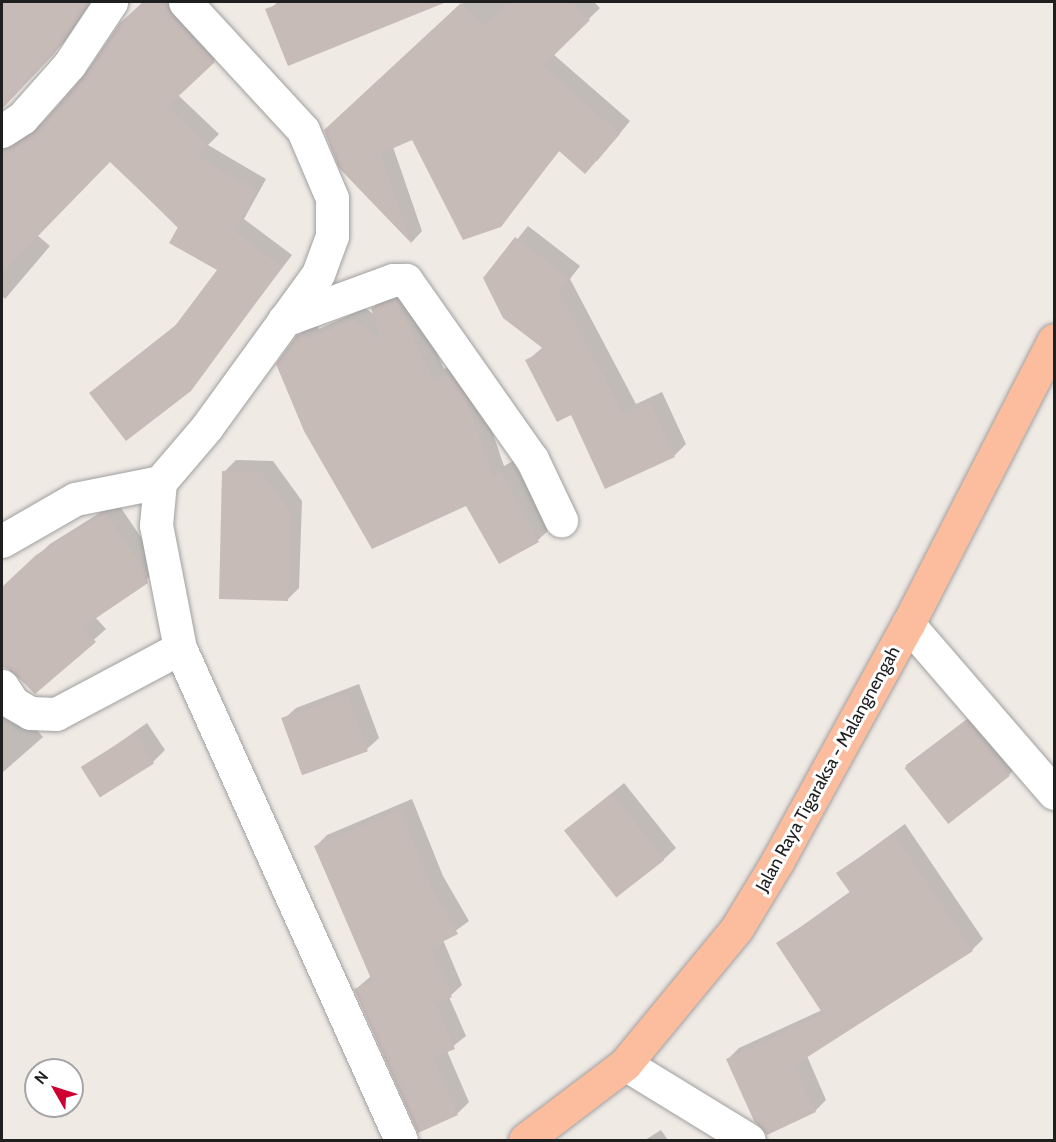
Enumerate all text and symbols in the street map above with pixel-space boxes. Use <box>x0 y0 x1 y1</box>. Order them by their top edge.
street label: Jalan Raya Tigaraksa - Malangnengah <box>751 642 905 896</box>
north arrow <box>24 1058 84 1118</box>
text: N <box>30 1067 52 1088</box>

